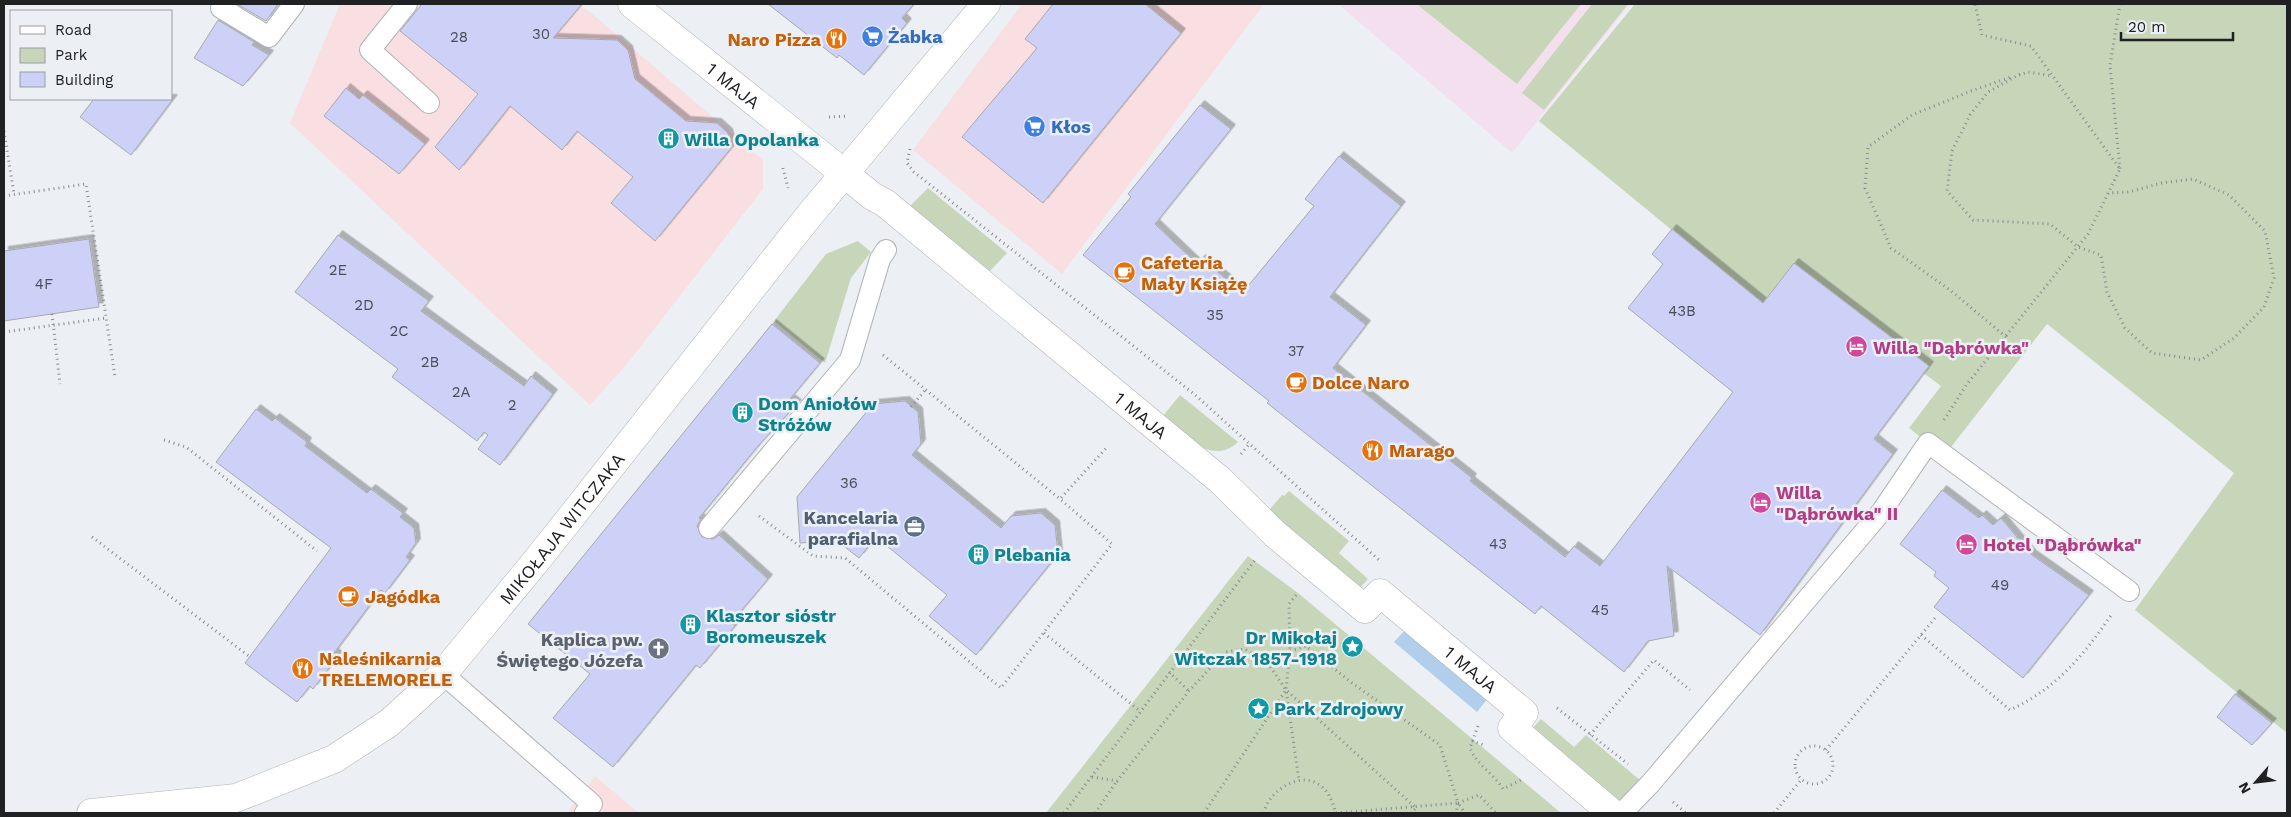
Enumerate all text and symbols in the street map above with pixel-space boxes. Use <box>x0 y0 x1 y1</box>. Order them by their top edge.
legend <box>10 10 172 100</box>
scale bar <box>2121 10 2234 42</box>
text: 20 m <box>2128 18 2166 36</box>
text: Road <box>55 21 92 39</box>
supermarket icon: Żabka <box>860 24 884 48</box>
house number: 30 <box>532 25 550 43</box>
place label: Żabka <box>888 26 943 47</box>
restaurant icon: Naro Pizza <box>825 27 849 51</box>
house number: 28 <box>450 28 468 46</box>
place label: Naro Pizza <box>727 29 822 50</box>
text: Park <box>55 46 88 64</box>
street label: 1 MAJA <box>703 58 765 113</box>
text: Building <box>55 71 113 89</box>
supermarket icon: Kłos <box>1023 114 1047 138</box>
place label: Kłos <box>1051 116 1091 137</box>
building icon: Willa Opolanka <box>656 127 680 151</box>
place label: Willa Opolanka <box>684 129 820 150</box>
place label: Cafeteria Mały Książę <box>1141 252 1247 294</box>
cafe icon: Cafeteria Mały Książę <box>1113 260 1137 284</box>
house number: 2E <box>329 261 347 279</box>
house number: 4F <box>35 275 53 293</box>
house number: 2D <box>354 296 374 314</box>
house number: 43B <box>1668 302 1696 320</box>
house number: 35 <box>1206 306 1224 324</box>
house number: 2C <box>389 322 409 340</box>
hotel icon: Willa "Dąbrówka" <box>1845 335 1869 359</box>
place label: Willa "Dąbrówka" <box>1873 337 2029 358</box>
house number: 37 <box>1288 342 1304 360</box>
house number: 2B <box>421 353 439 371</box>
cafe icon: Dolce Naro <box>1284 370 1308 394</box>
place label: Dolce Naro <box>1312 372 1410 393</box>
house number: 2A <box>452 383 470 401</box>
street label: 1 MAJA <box>1111 387 1172 443</box>
place label: Dom Aniołów Stróżów <box>758 393 878 435</box>
house number: 2 <box>508 396 516 414</box>
building icon: Dom Aniołów Stróżów <box>730 401 754 425</box>
restaurant icon: Marago <box>1361 438 1385 462</box>
place label: Marago <box>1389 440 1455 461</box>
street label: MIKOŁAJA WITCZAKA <box>495 448 629 608</box>
house number: 36 <box>840 474 858 492</box>
place label: Willa "Dąbrówka" II <box>1776 482 1898 524</box>
hotel icon: Willa "Dąbrówka" II <box>1748 490 1772 514</box>
place label: Kancelaria parafialna <box>804 507 899 549</box>
office icon: Kancelaria parafialna <box>902 515 926 539</box>
hotel icon: Hotel "Dąbrówka" <box>1955 532 1979 556</box>
place label: Hotel "Dąbrówka" <box>1983 534 2142 555</box>
house number: 43 <box>1489 535 1507 553</box>
building icon: Plebania <box>966 542 990 566</box>
place label: Plebania <box>994 544 1071 565</box>
house number: 49 <box>1991 576 2009 594</box>
cafe icon: Jagódka <box>337 584 361 608</box>
place label: Jagódka <box>365 586 441 607</box>
house number: 45 <box>1591 601 1609 619</box>
place label: Klasztor sióstr Boromeuszek <box>706 605 836 647</box>
building icon: Klasztor sióstr Boromeuszek <box>678 613 702 637</box>
place label: Dr Mikołaj Witczak 1857-1918 <box>1175 627 1337 669</box>
place label: Kaplica pw. Świętego Józefa <box>497 629 644 671</box>
place icon: Dr Mikołaj Witczak 1857-1918 <box>1341 635 1365 659</box>
church icon: Kaplica pw. Świętego Józefa <box>647 637 671 661</box>
street label: 1 MAJA <box>1440 641 1502 697</box>
place label: Naleśnikarnia TRELEMORELE <box>319 648 452 690</box>
restaurant icon: Naleśnikarnia TRELEMORELE <box>291 656 315 680</box>
place icon: Park Zdrojowy <box>1246 696 1270 720</box>
place label: Park Zdrojowy <box>1274 698 1404 719</box>
north arrow <box>2231 757 2281 807</box>
text: N <box>2235 780 2254 796</box>

